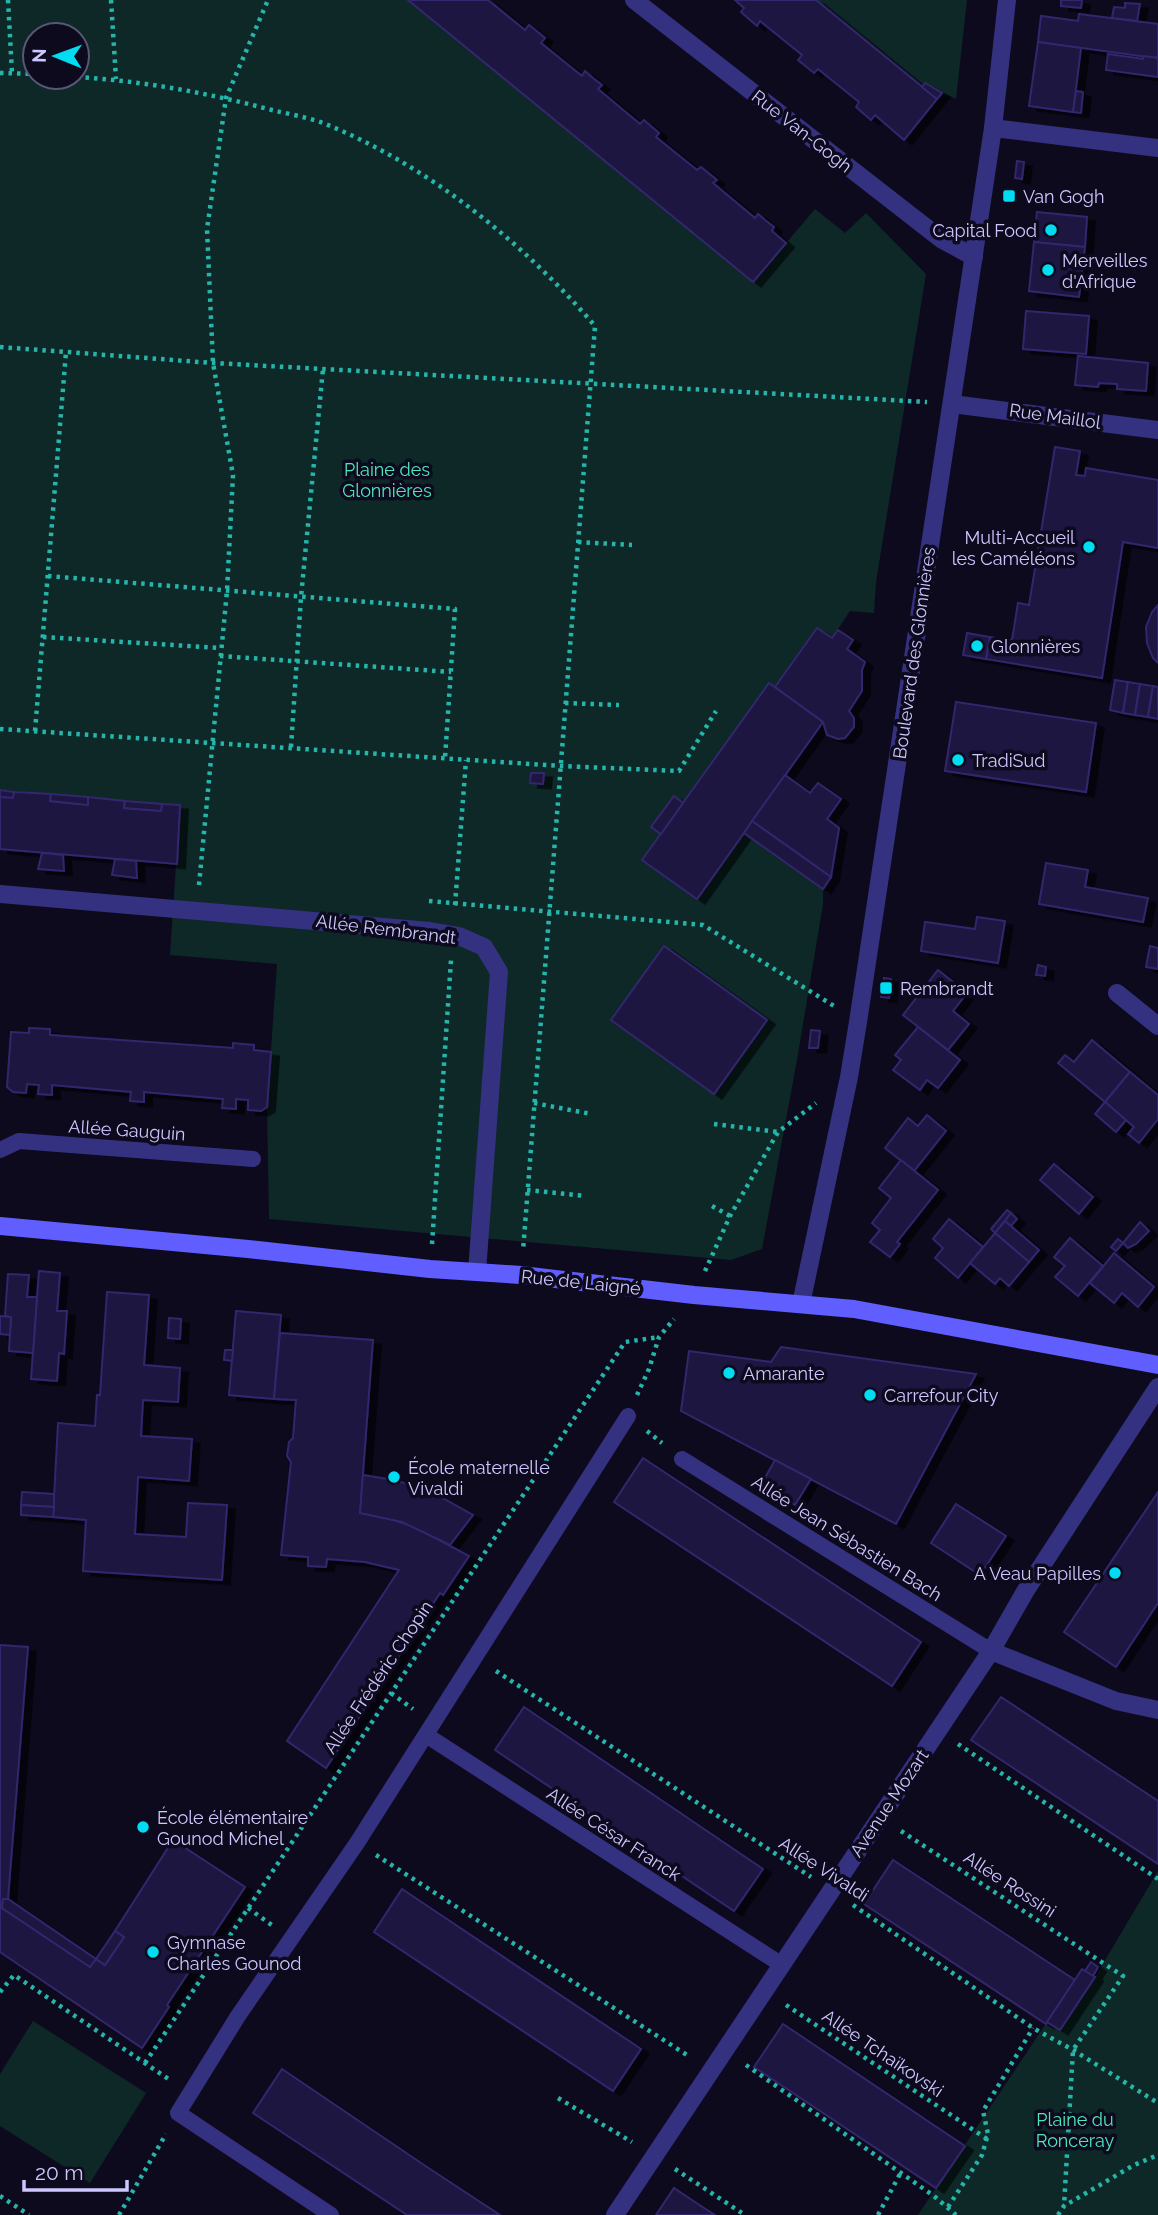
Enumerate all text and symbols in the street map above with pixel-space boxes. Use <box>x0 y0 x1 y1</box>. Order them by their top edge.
north arrow <box>21 21 91 91</box>
text: N <box>28 48 50 63</box>
street label: Rue Van-Gogh <box>748 85 856 177</box>
place label: Van Gogh <box>1023 186 1104 207</box>
marker: Van Gogh <box>1001 188 1017 204</box>
place label: Capital Food <box>932 220 1037 241</box>
marker: Capital Food <box>1043 222 1059 238</box>
place label: Merveilles d'Afrique <box>1062 250 1148 292</box>
marker: Merveilles d'Afrique <box>1040 262 1056 278</box>
street label: Rue Maillol <box>1008 399 1102 433</box>
park label: Plaine des Glonnières <box>342 459 432 501</box>
place label: Multi-Accueil les Caméléons <box>952 527 1075 569</box>
marker: Multi-Accueil les Caméléons <box>1081 539 1097 555</box>
street label: Boulevard des Glonnières <box>889 545 939 760</box>
place label: Glonnières <box>991 636 1081 657</box>
marker: Glonnières <box>969 638 985 654</box>
place label: TradiSud <box>972 750 1045 771</box>
marker: TradiSud <box>950 752 966 768</box>
street label: Allée Rembrandt <box>315 910 457 948</box>
place label: Rembrandt <box>900 978 993 999</box>
marker: Rembrandt <box>878 980 894 996</box>
street label: Allée Gauguin <box>68 1115 186 1145</box>
street label: Rue de Laigné <box>520 1265 642 1299</box>
place label: Amarante <box>743 1363 825 1384</box>
marker: Amarante <box>721 1365 737 1381</box>
place label: Carrefour City <box>884 1385 999 1406</box>
marker: Carrefour City <box>862 1387 878 1403</box>
place label: École maternelle Vivaldi <box>408 1456 550 1499</box>
marker: École maternelle Vivaldi <box>386 1469 402 1485</box>
street label: Allée Jean Sébastien Bach <box>748 1471 946 1605</box>
place label: A Veau Papilles <box>974 1563 1101 1584</box>
marker: A Veau Papilles <box>1107 1565 1123 1581</box>
street label: Allée Frédéric Chopin <box>319 1597 437 1757</box>
street label: Avenue Mozart <box>845 1745 933 1861</box>
street label: Allée César Franck <box>543 1783 685 1885</box>
place label: École élémentaire Gounod Michel <box>157 1806 309 1849</box>
marker: École élémentaire Gounod Michel <box>135 1819 151 1835</box>
street label: Allée Vivaldi <box>775 1832 873 1906</box>
street label: Allée Rossini <box>960 1846 1060 1922</box>
place label: Gymnase Charles Gounod <box>167 1932 301 1974</box>
marker: Gymnase Charles Gounod <box>145 1944 161 1960</box>
street label: Allée Tchaïkovski <box>819 2005 947 2101</box>
park label: Plaine du Ronceray <box>1036 2109 1115 2151</box>
scale bar <box>24 2148 128 2192</box>
text: 20 m <box>35 2160 83 2185</box>

